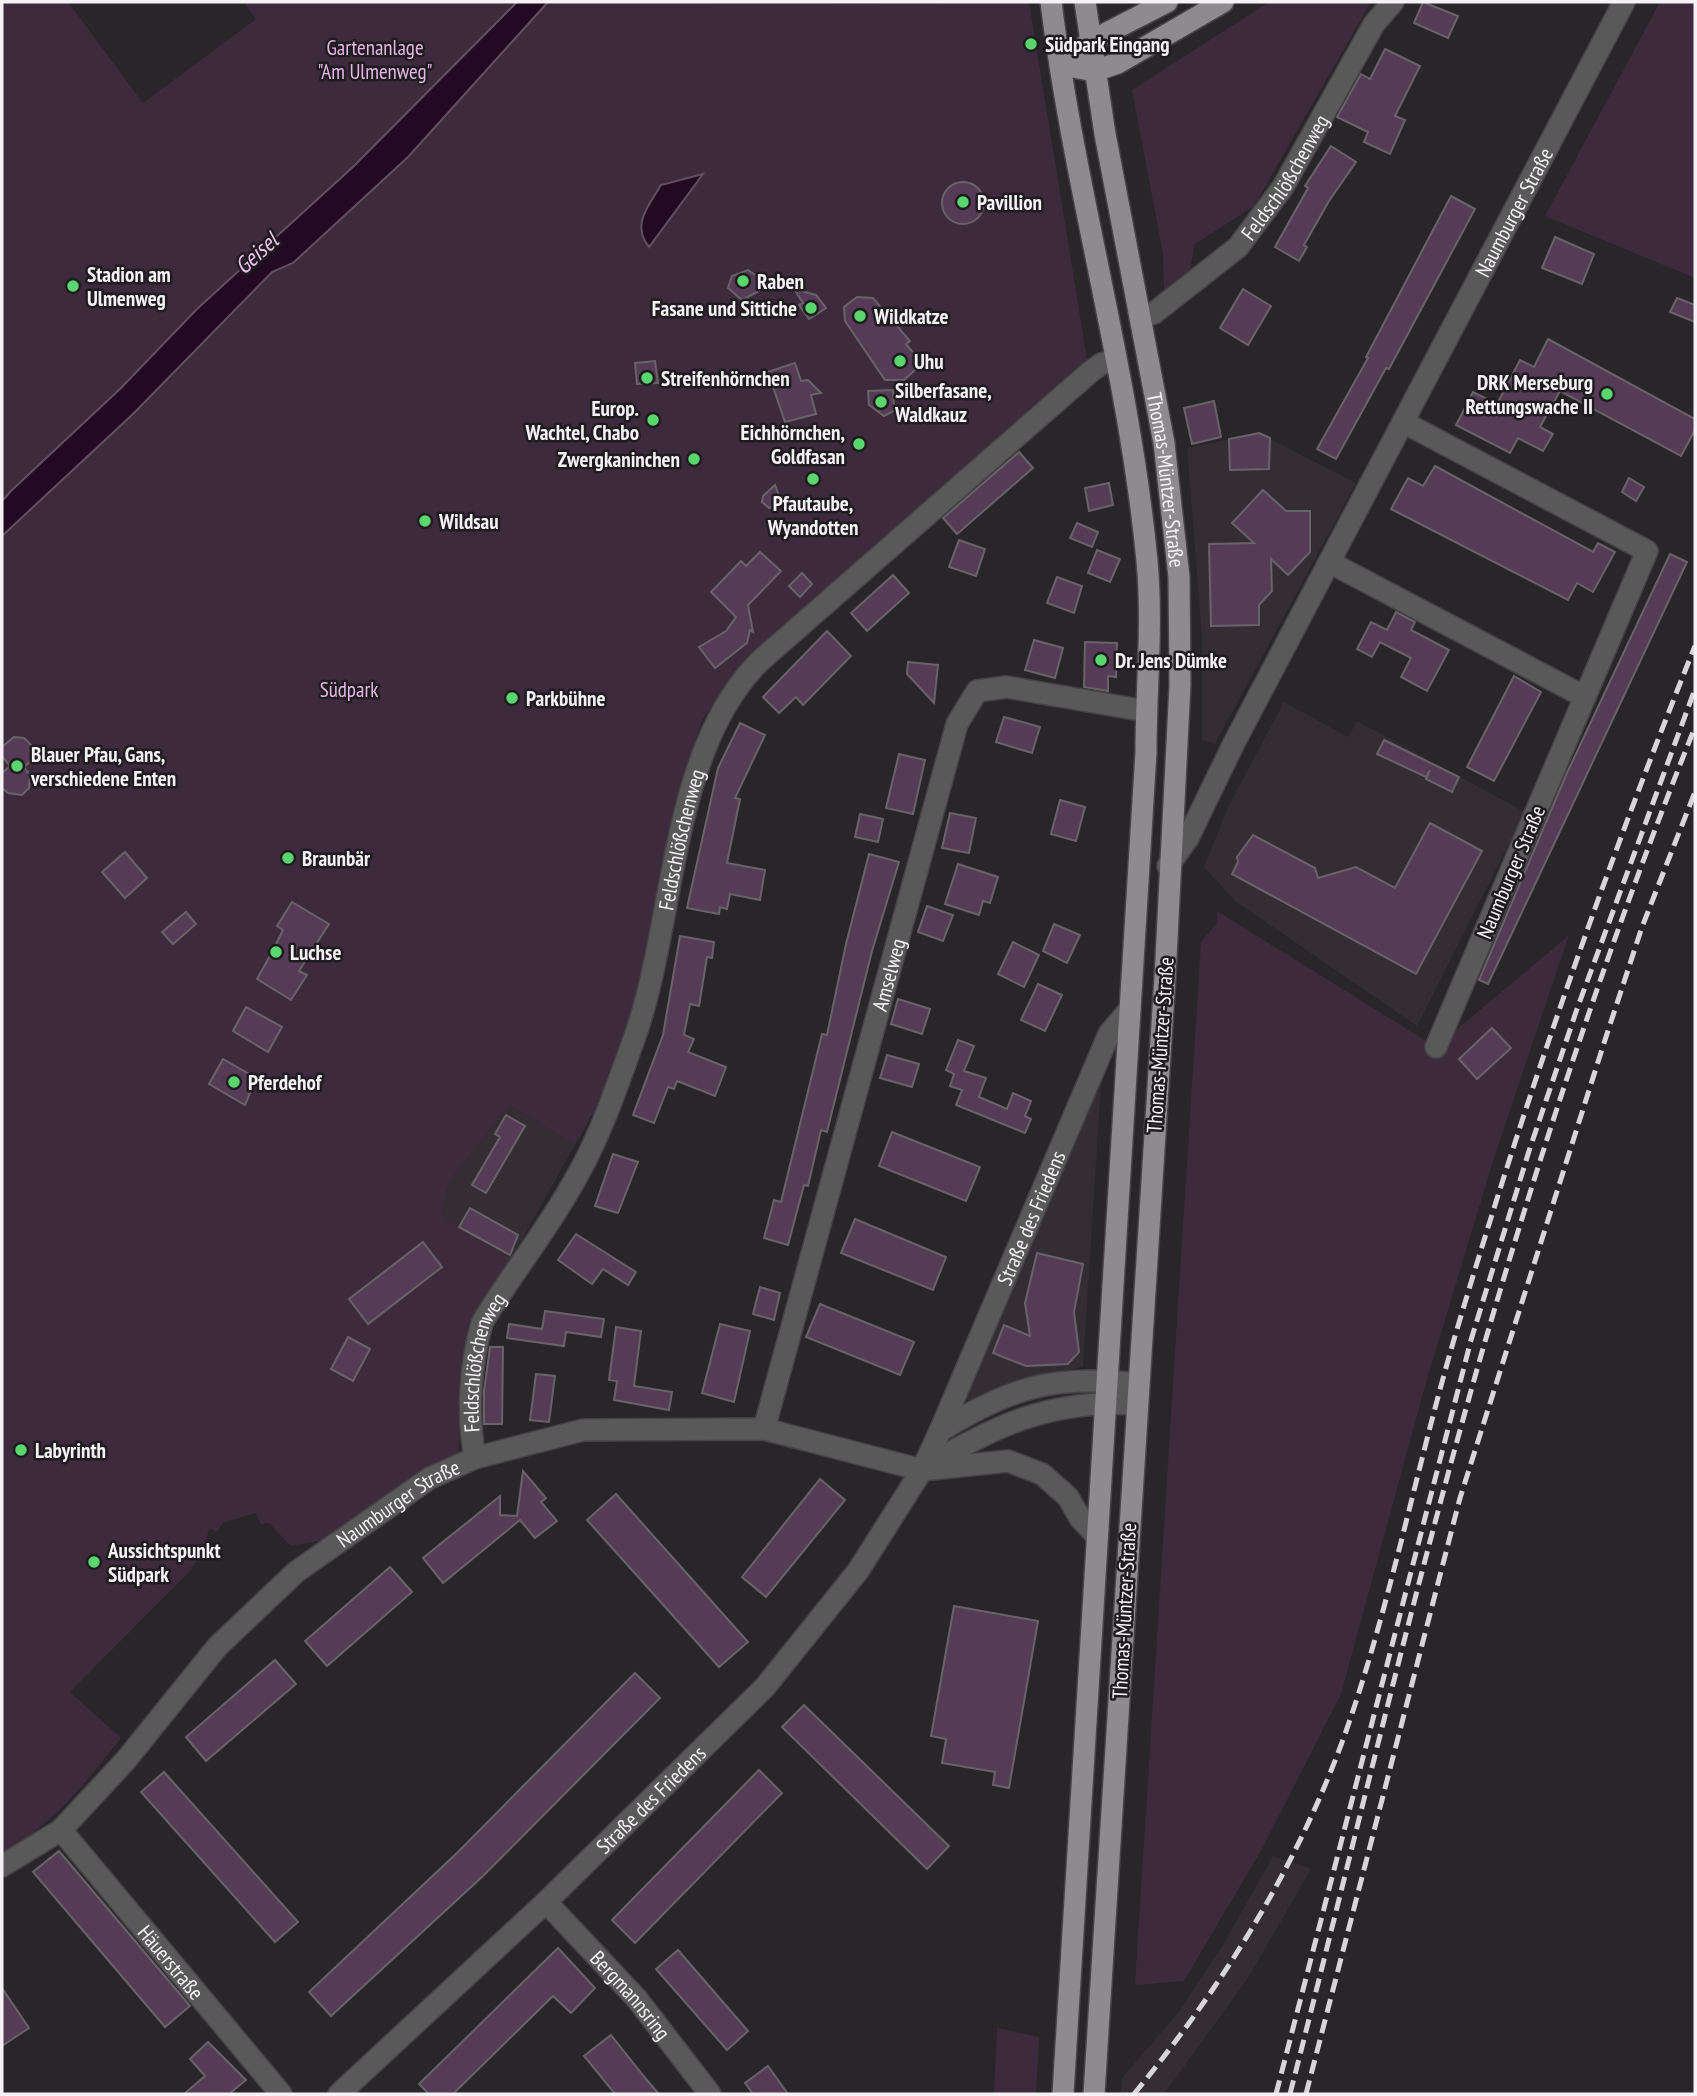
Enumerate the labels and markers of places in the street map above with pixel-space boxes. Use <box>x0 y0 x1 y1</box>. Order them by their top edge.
place label: Südpark Eingang <box>1045 31 1169 58</box>
marker: Südpark Eingang <box>1023 36 1039 52</box>
place label: Pavillion <box>977 189 1042 216</box>
marker: Pavillion <box>955 194 971 210</box>
place label: Stadion am Ulmenweg <box>87 261 171 312</box>
place label: Raben <box>757 268 804 295</box>
marker: Raben <box>735 273 751 289</box>
marker: Stadion am Ulmenweg <box>65 278 81 294</box>
place label: Fasane und Sittiche <box>652 295 797 322</box>
marker: Fasane und Sittiche <box>803 300 819 316</box>
place label: Wildkatze <box>873 303 949 330</box>
marker: Wildkatze <box>852 308 868 324</box>
place label: Uhu <box>914 348 944 375</box>
marker: Uhu <box>892 353 908 369</box>
place label: Streifenhörnchen <box>661 365 790 392</box>
place label: DRK Merseburg Rettungswache II <box>1465 369 1593 420</box>
marker: Streifenhörnchen <box>639 370 655 386</box>
place label: Silberfasane, Waldkauz <box>894 377 992 428</box>
marker: DRK Merseburg Rettungswache II <box>1599 386 1615 402</box>
marker: Silberfasane, Waldkauz <box>873 394 889 410</box>
place label: Europ. Wachtel, Chabo <box>524 395 639 446</box>
marker: Europ. Wachtel, Chabo <box>645 412 661 428</box>
place label: Eichhörnchen, Goldfasan <box>740 419 845 470</box>
marker: Eichhörnchen, Goldfasan <box>851 436 867 452</box>
place label: Zwergkaninchen <box>558 446 680 473</box>
marker: Zwergkaninchen <box>686 451 702 467</box>
marker: Pfautaube, Wyandotten <box>805 471 821 487</box>
place label: Pfautaube, Wyandotten <box>767 490 858 541</box>
place label: Wildsau <box>438 508 499 535</box>
marker: Wildsau <box>417 513 433 529</box>
place label: Dr. Jens Dümke <box>1115 647 1227 674</box>
marker: Dr. Jens Dümke <box>1093 652 1109 668</box>
place label: Parkbühne <box>526 685 606 712</box>
marker: Parkbühne <box>504 690 520 706</box>
place label: Blauer Pfau, Gans, verschiedene Enten <box>30 741 176 792</box>
marker: Blauer Pfau, Gans, verschiedene Enten <box>9 758 25 774</box>
place label: Braunbär <box>302 845 371 872</box>
marker: Braunbär <box>280 850 296 866</box>
place label: Luchse <box>290 939 341 966</box>
marker: Luchse <box>268 944 284 960</box>
place label: Pferdehof <box>248 1069 323 1096</box>
marker: Pferdehof <box>226 1074 242 1090</box>
place label: Labyrinth <box>35 1437 106 1464</box>
marker: Labyrinth <box>13 1442 29 1458</box>
place label: Aussichtspunkt Südpark <box>107 1537 221 1588</box>
marker: Aussichtspunkt Südpark <box>86 1554 102 1570</box>

